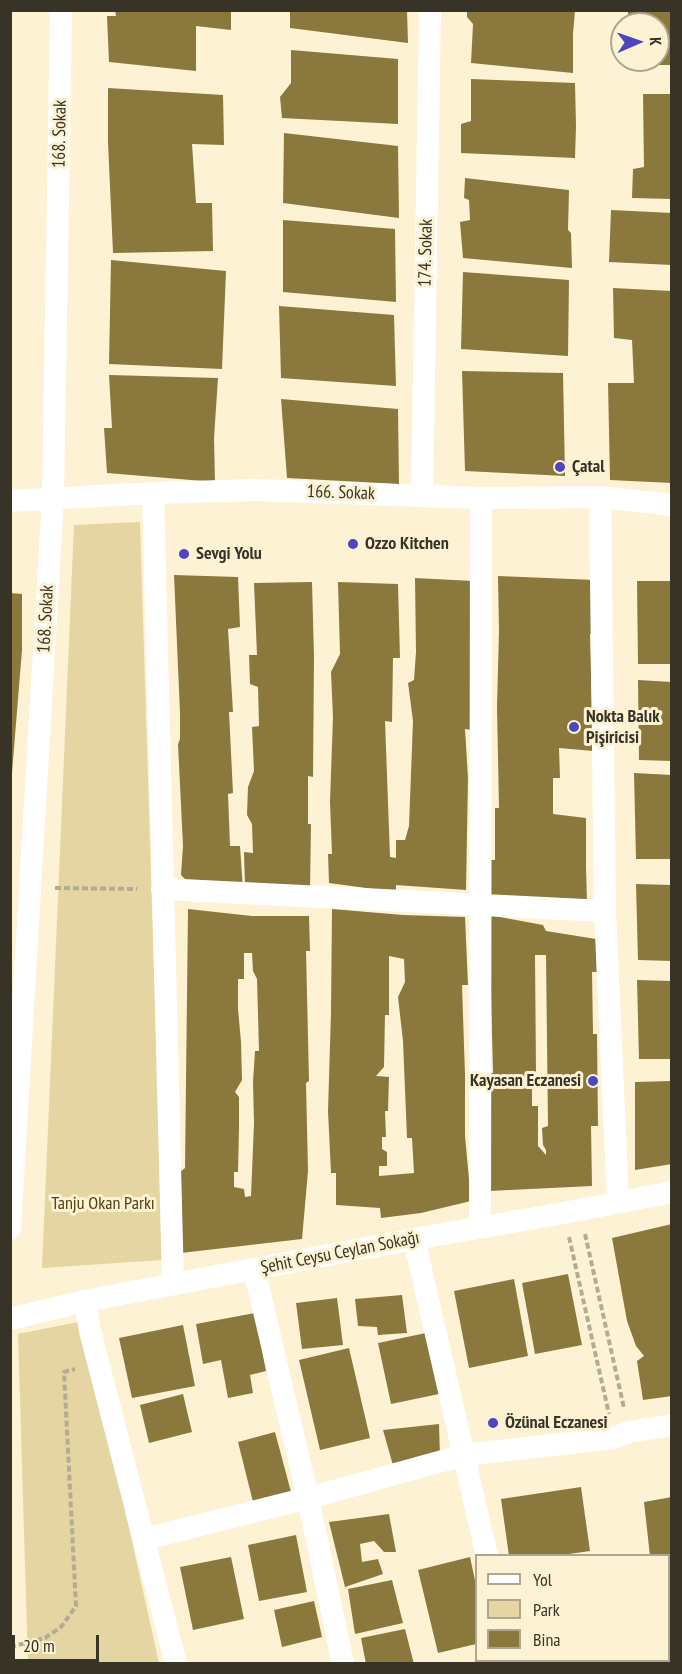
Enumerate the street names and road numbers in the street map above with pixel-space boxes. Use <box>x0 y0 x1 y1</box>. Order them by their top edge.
street label: 168. Sokak <box>49 100 71 168</box>
street label: 174. Sokak <box>415 219 437 287</box>
street label: 166. Sokak <box>307 481 375 505</box>
street label: 168. Sokak <box>33 584 59 654</box>
street label: Şehit Ceysu Ceylan Sokağı <box>259 1227 421 1279</box>

